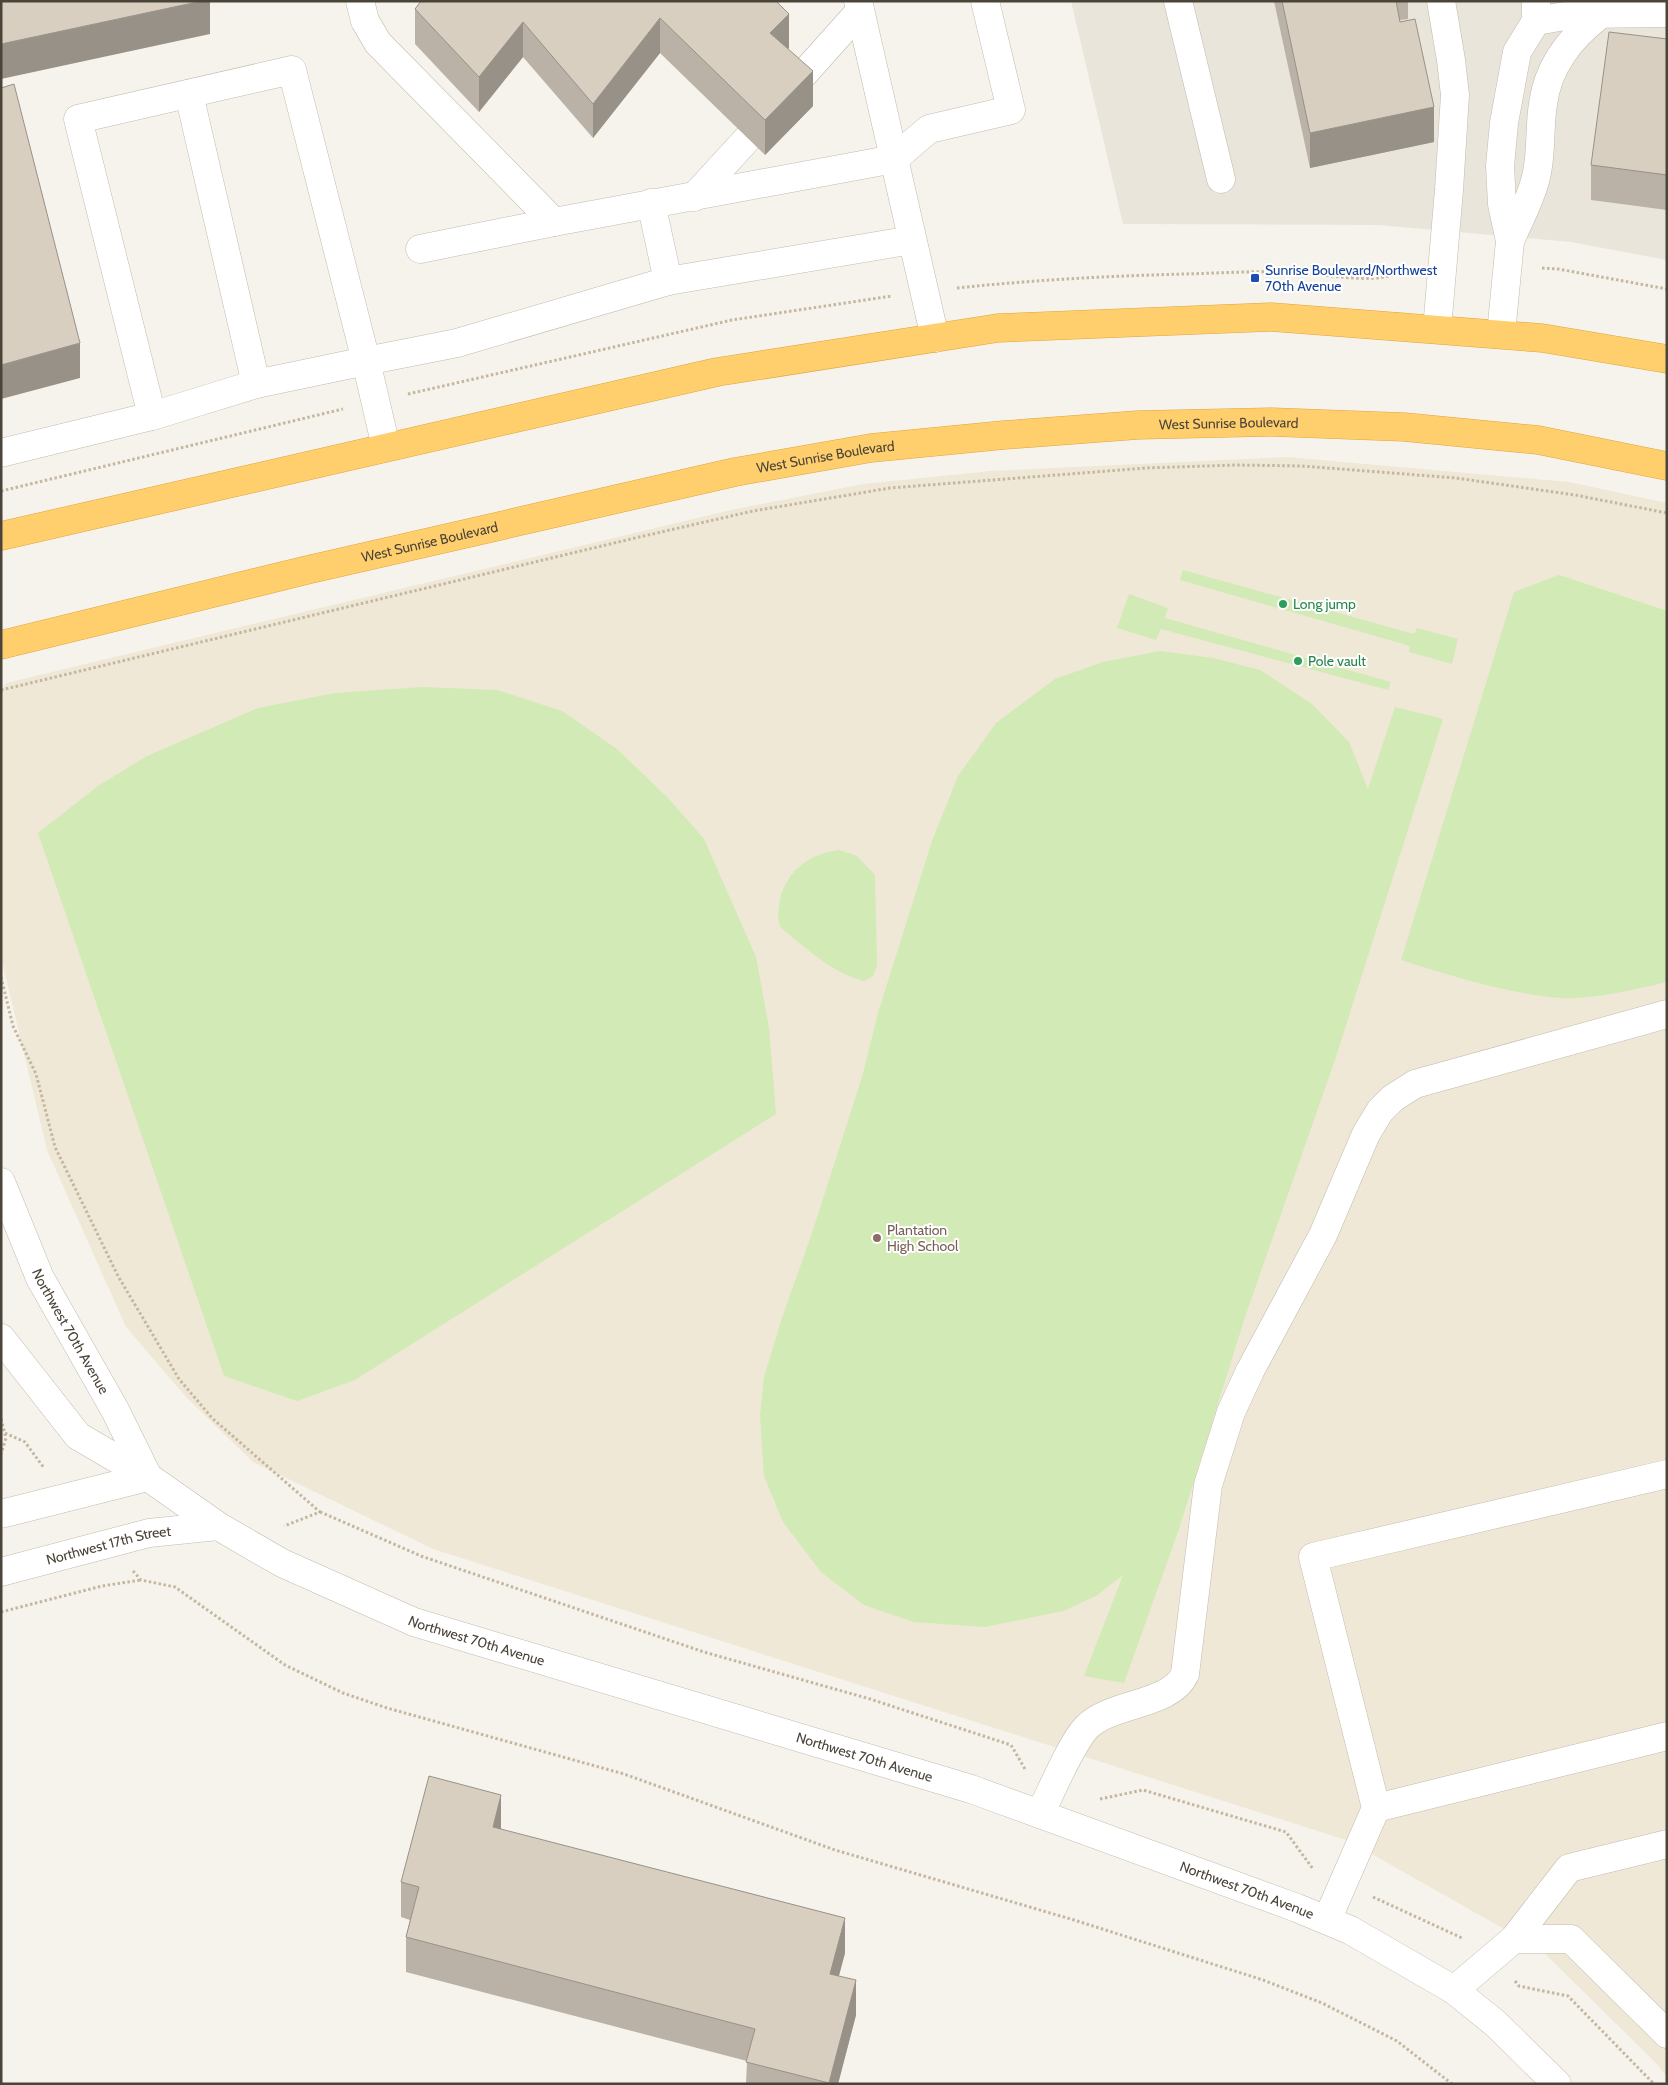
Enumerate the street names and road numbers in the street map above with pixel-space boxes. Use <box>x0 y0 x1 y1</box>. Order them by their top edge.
street label: West Sunrise Boulevard <box>1159 413 1299 434</box>
street label: West Sunrise Boulevard <box>755 437 895 477</box>
street label: West Sunrise Boulevard <box>360 518 500 566</box>
street label: Northwest 70th Avenue <box>28 1266 113 1397</box>
street label: Northwest 17th Street <box>44 1522 172 1569</box>
street label: Northwest 70th Avenue <box>405 1612 547 1670</box>
street label: Northwest 70th Avenue <box>794 1728 935 1786</box>
street label: Northwest 70th Avenue <box>1177 1857 1317 1923</box>

